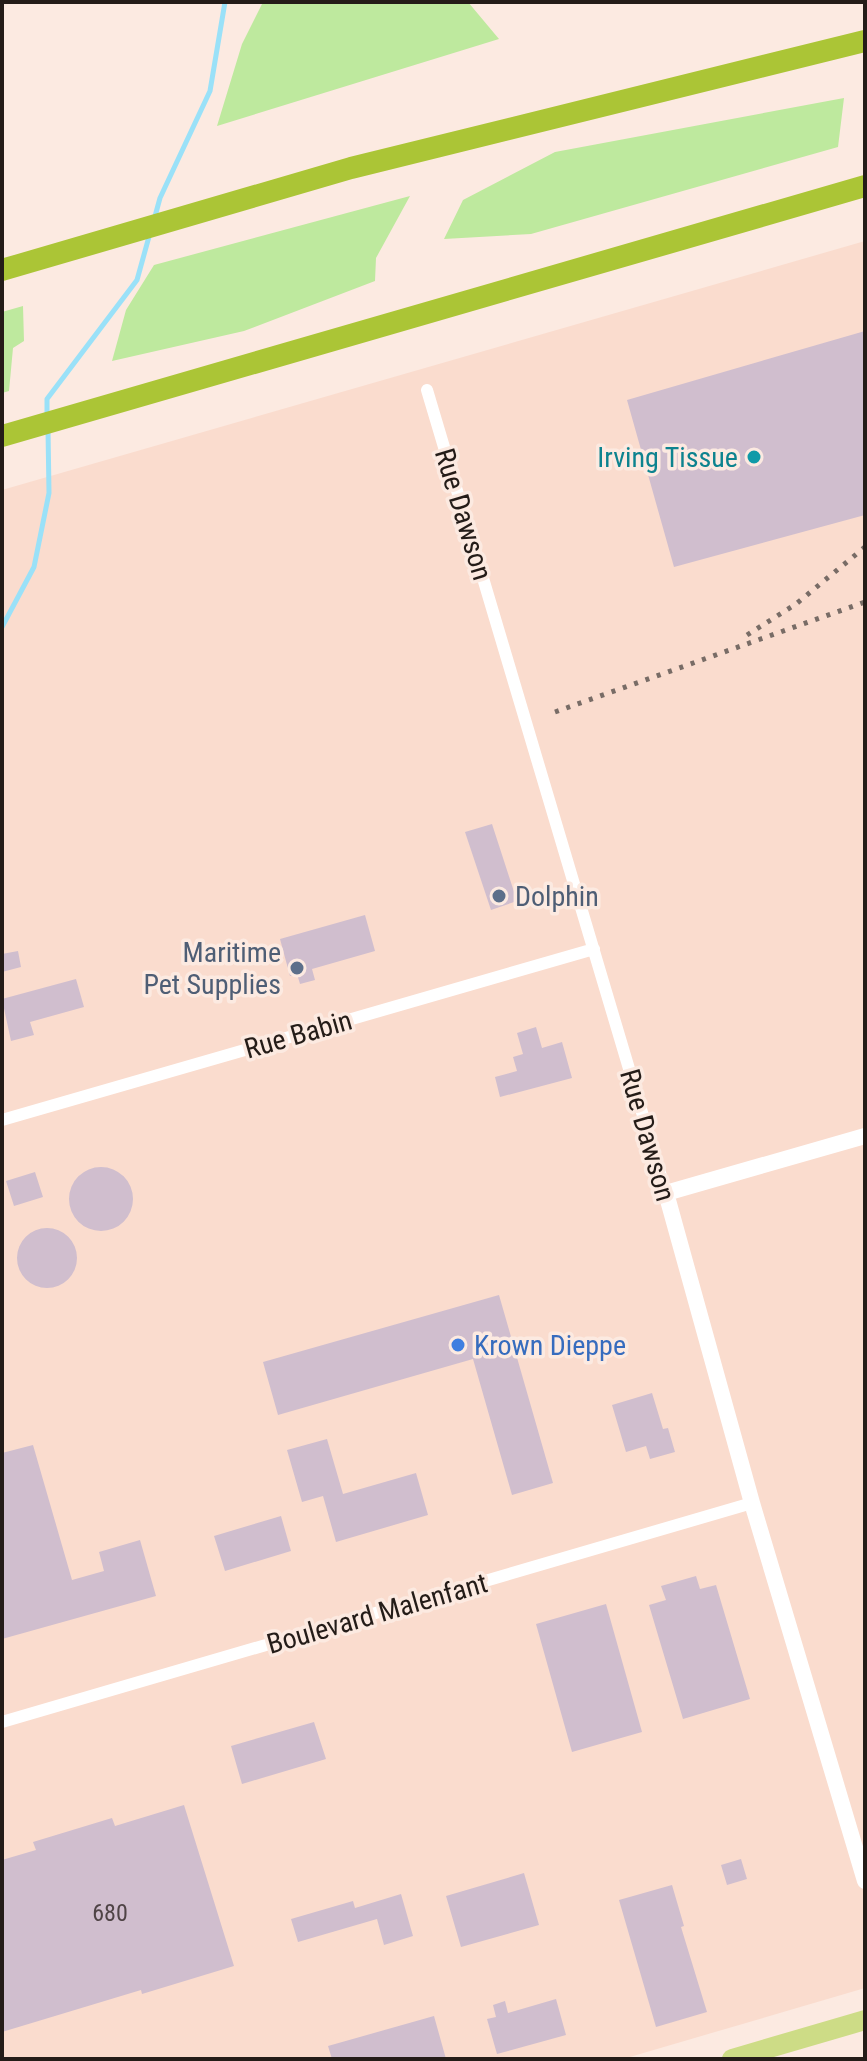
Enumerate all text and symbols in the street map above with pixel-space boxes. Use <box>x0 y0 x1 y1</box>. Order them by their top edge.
place label: Irving Tissue <box>597 441 738 474</box>
street label: Rue Dawson <box>428 444 499 584</box>
marker: Irving Tissue <box>745 448 763 466</box>
place label: Dolphin <box>515 880 599 913</box>
marker: Dolphin <box>490 887 508 905</box>
place label: Maritime Pet Supplies <box>143 936 281 1001</box>
marker: Maritime Pet Supplies <box>288 959 306 977</box>
street label: Rue Babin <box>241 1003 356 1066</box>
street label: Rue Dawson <box>613 1065 682 1205</box>
place label: Krown Dieppe <box>474 1329 626 1362</box>
marker: Krown Dieppe <box>449 1336 467 1354</box>
street label: Boulevard Malenfant <box>263 1566 491 1661</box>
house number: 680 <box>92 1899 128 1927</box>

